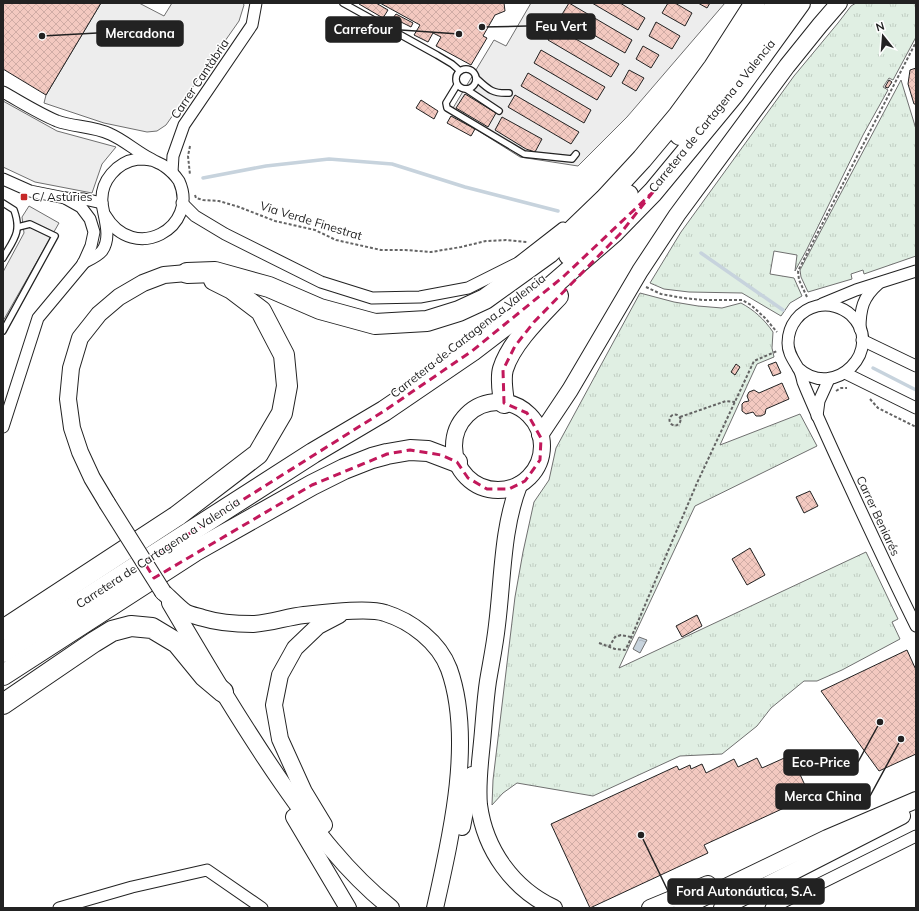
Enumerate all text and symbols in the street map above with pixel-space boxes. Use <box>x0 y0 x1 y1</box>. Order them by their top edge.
callout: Feu Vert <box>527 14 595 39</box>
north arrow <box>863 16 903 56</box>
callout: Carrefour <box>326 17 401 42</box>
text: Feu Vert <box>535 18 587 34</box>
text: N <box>874 19 886 34</box>
callout: Mercadona <box>97 21 183 46</box>
text: Carrefour <box>333 21 393 37</box>
text: Mercadona <box>105 25 175 41</box>
street label: Carrer Cantàbria <box>167 36 232 122</box>
street label: Carretera de Cartagena a Valencia <box>645 36 778 195</box>
place label: C/ Astúries <box>32 189 93 204</box>
marker: C/ Astúries <box>19 192 29 202</box>
street label: Via Verde Finestrat <box>258 198 364 243</box>
street label: Carretera de Cartagena a Valencia <box>387 270 548 401</box>
street label: Carrer Beniarés <box>853 473 904 558</box>
street label: Carretera de Cartagena a Valencia <box>73 494 243 611</box>
callout: Eco-Price <box>784 750 858 775</box>
text: Eco-Price <box>792 754 850 770</box>
callout: Merca China <box>776 784 870 809</box>
text: Merca China <box>784 788 862 804</box>
callout: Ford Autonáutica, S.A. <box>668 879 824 904</box>
text: Ford Autonáutica, S.A. <box>676 883 816 899</box>

